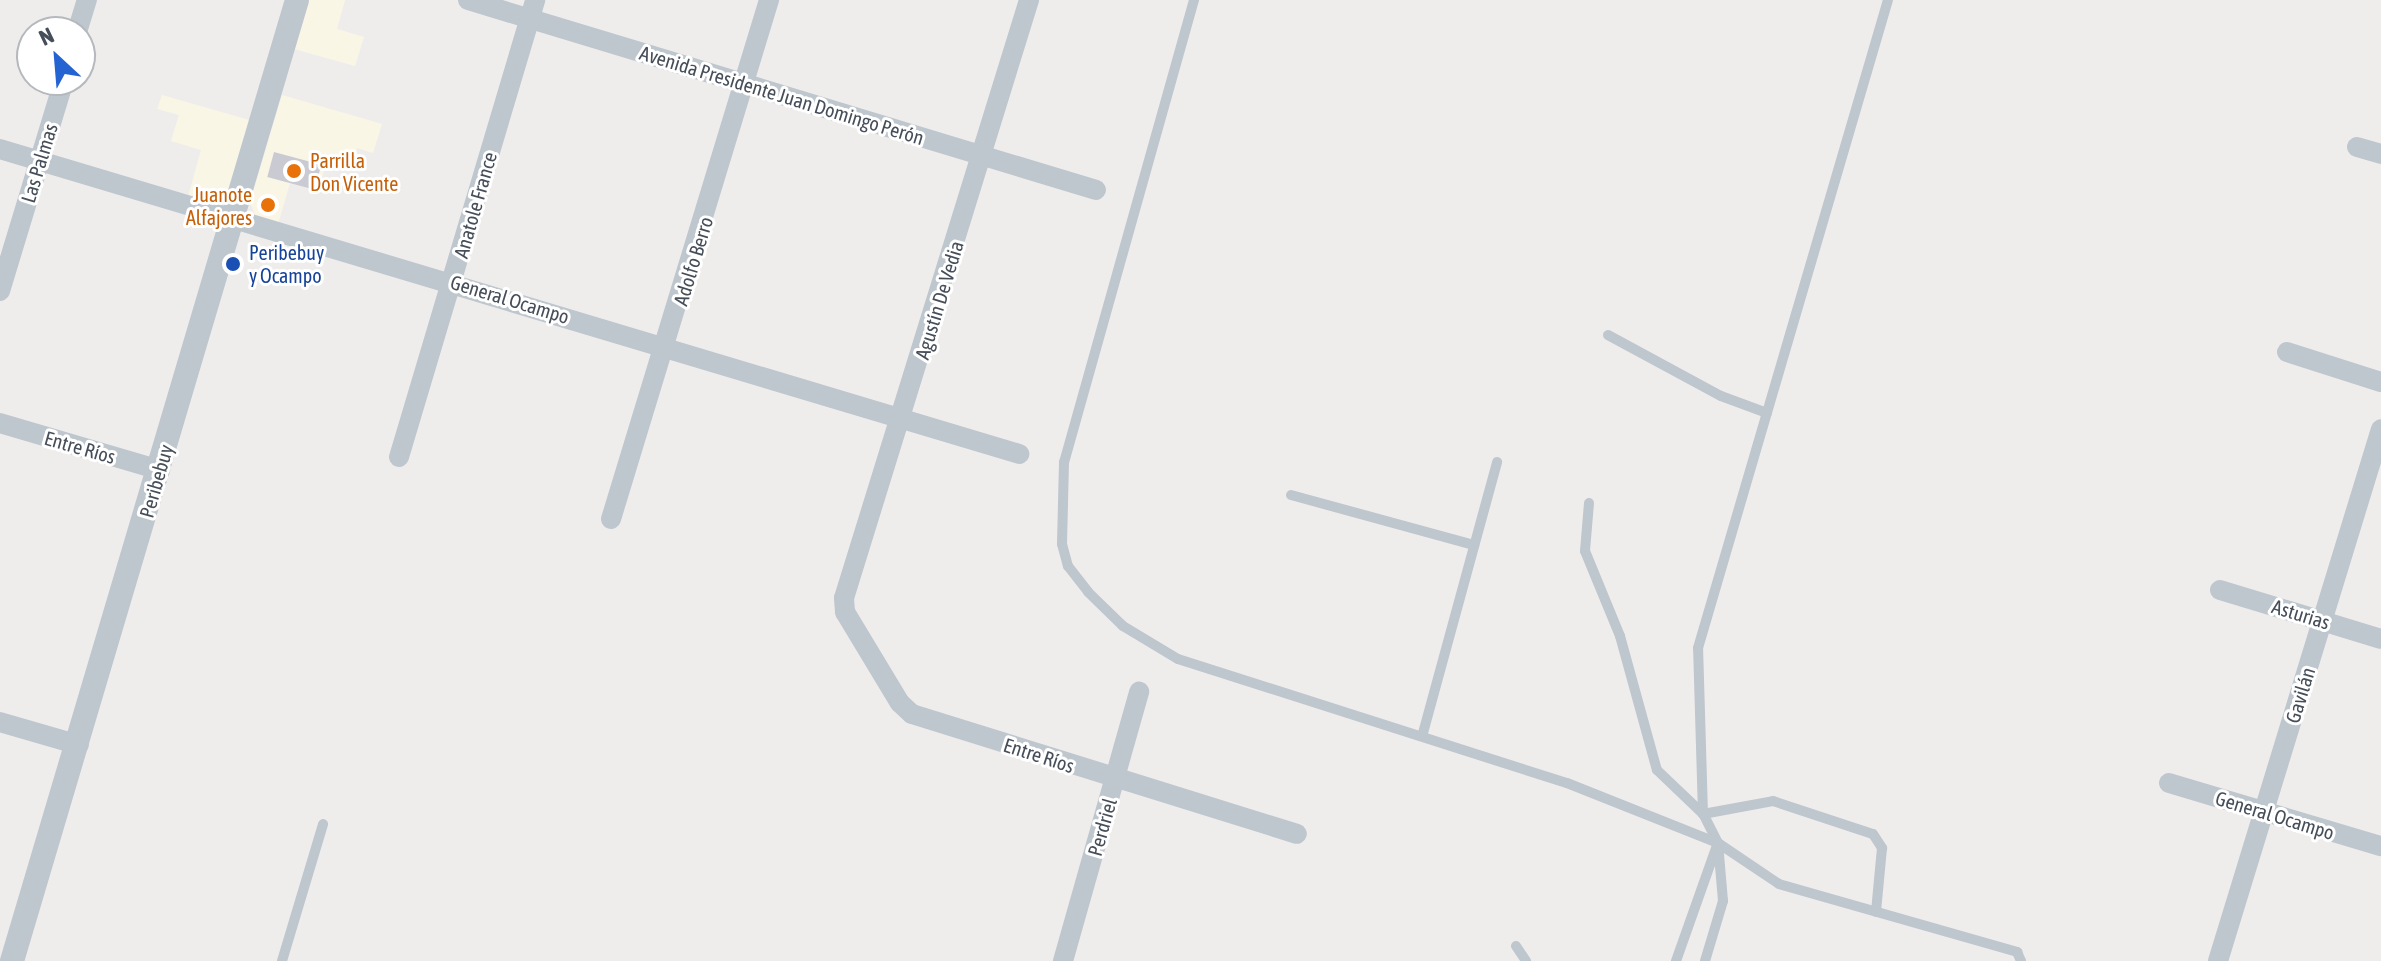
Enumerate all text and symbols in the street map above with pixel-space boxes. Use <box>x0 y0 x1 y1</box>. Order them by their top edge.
north arrow <box>16 16 96 96</box>
text: N <box>35 22 58 51</box>
street label: Avenida Presidente Juan Domingo Perón <box>637 40 927 150</box>
street label: Las Palmas <box>16 120 62 206</box>
place label: Parrilla Don Vicente <box>310 148 398 195</box>
street label: Anatole France <box>448 149 502 261</box>
marker: Parrilla Don Vicente <box>285 162 303 180</box>
place label: Juanote Alfajores <box>186 182 252 229</box>
marker: Juanote Alfajores <box>259 196 277 214</box>
street label: Adolfo Berro <box>668 214 718 308</box>
street label: Agustín De Vedia <box>910 238 968 362</box>
place label: Peribebuy y Ocampo <box>249 240 324 287</box>
marker: Peribebuy y Ocampo <box>224 255 242 273</box>
street label: General Ocampo <box>448 270 572 328</box>
street label: Entre Ríos <box>42 425 118 469</box>
street label: Peribebuy <box>134 442 178 520</box>
street label: Asturias <box>2269 594 2333 634</box>
street label: Gavilán <box>2280 664 2320 726</box>
street label: Entre Ríos <box>1001 732 1077 778</box>
street label: General Ocampo <box>2213 786 2337 844</box>
street label: Perdriel <box>1082 795 1122 859</box>

